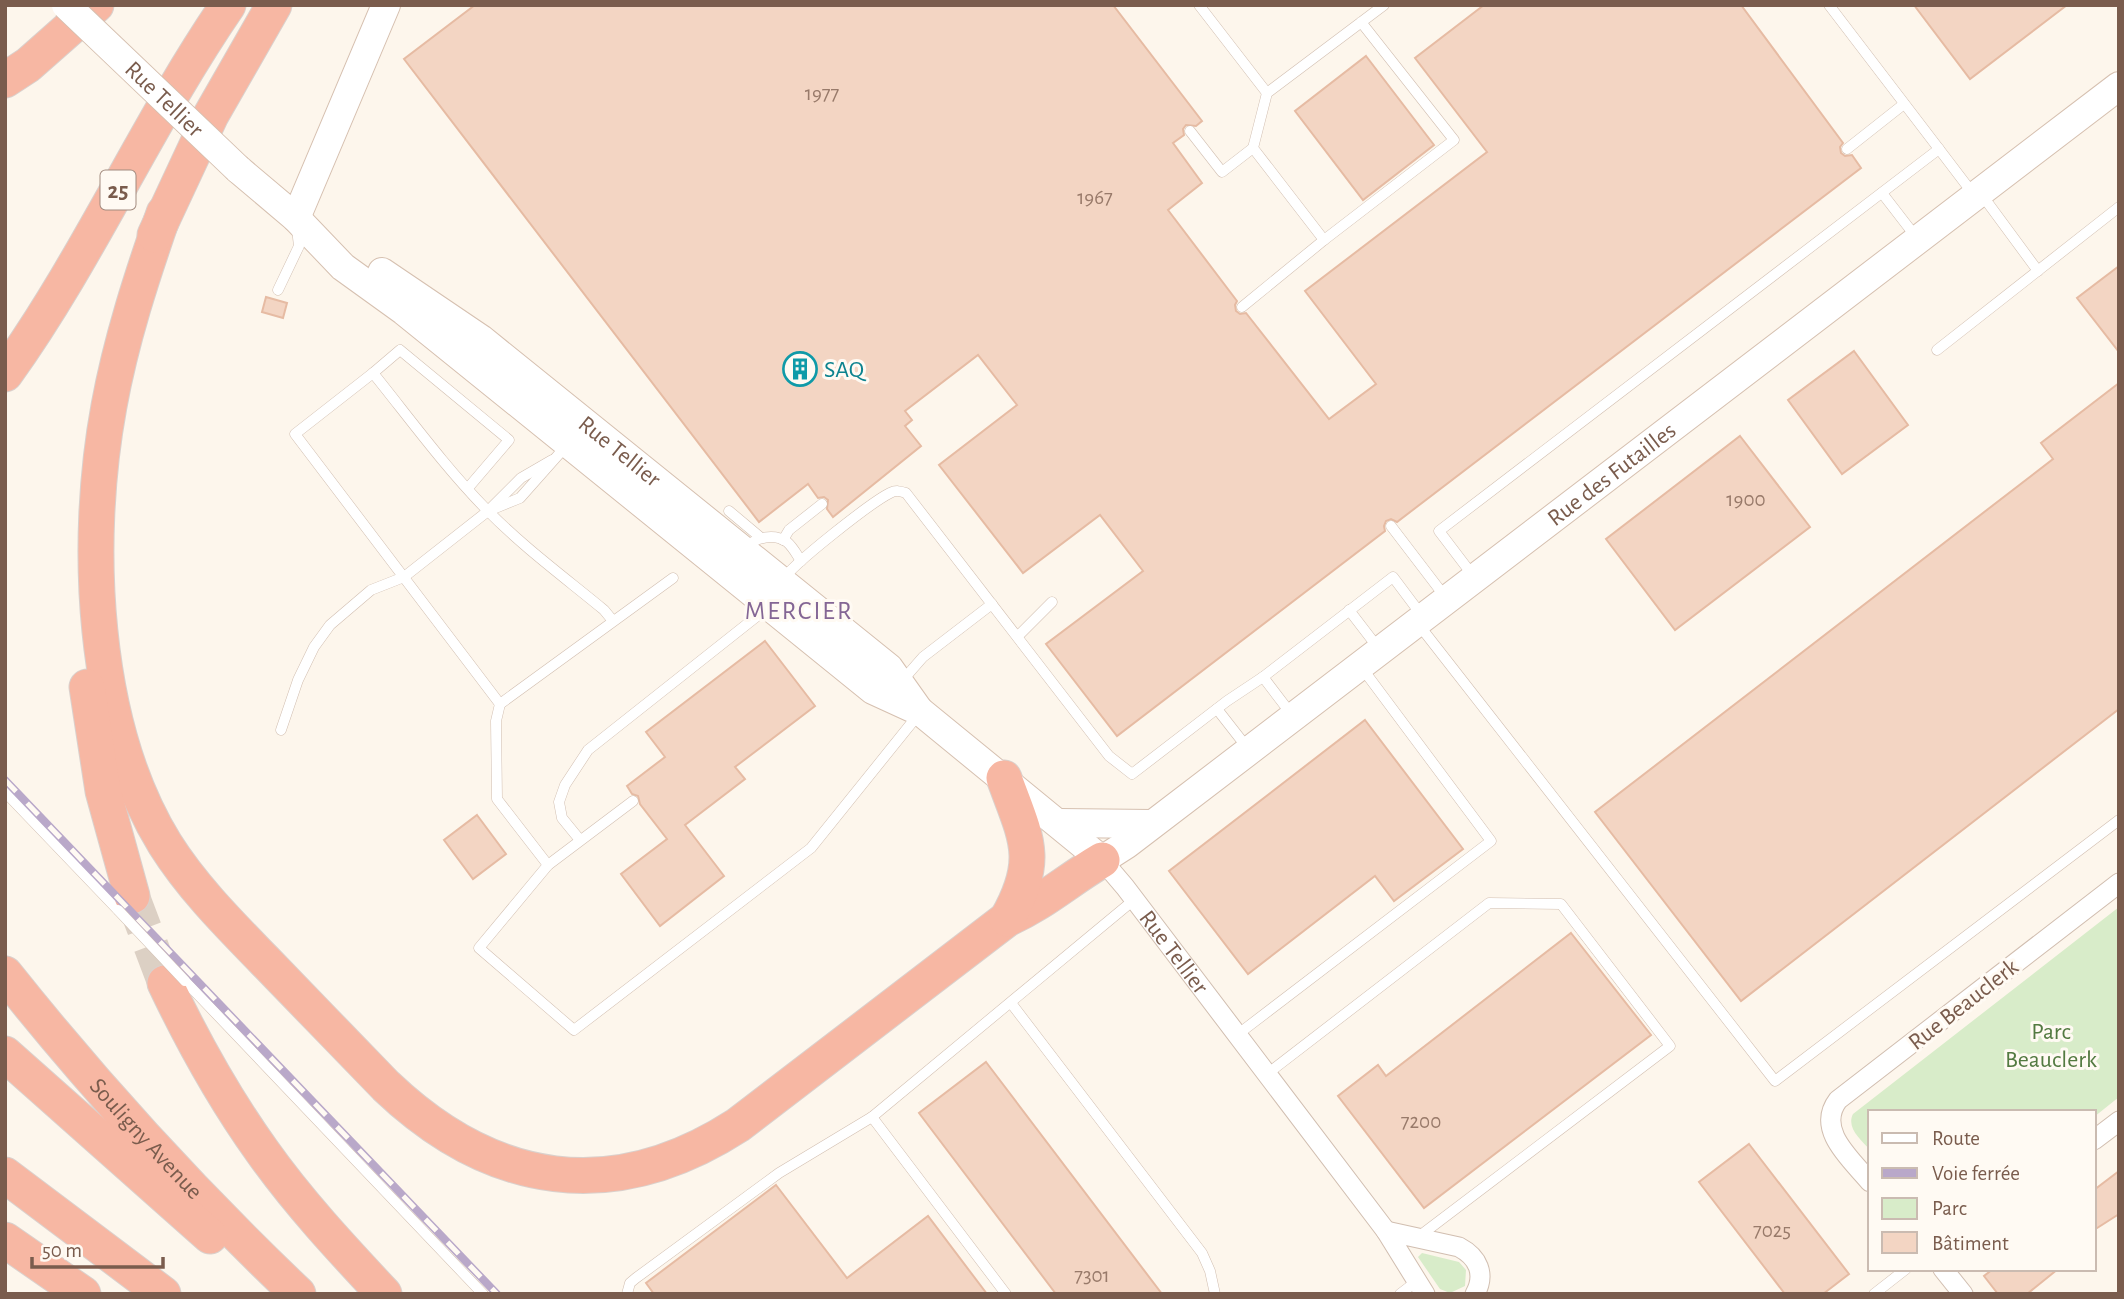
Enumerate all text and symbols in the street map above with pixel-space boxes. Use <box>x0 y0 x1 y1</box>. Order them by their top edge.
street label: Rue Tellier <box>120 57 208 142</box>
house number: 1977 <box>805 83 840 104</box>
road number: 25 <box>100 170 136 210</box>
house number: 1967 <box>1077 187 1113 208</box>
building icon: SAQ <box>781 350 819 388</box>
place label: SAQ <box>824 358 867 382</box>
street label: Rue Tellier <box>574 412 665 492</box>
street label: Rue des Futailles <box>1543 418 1681 531</box>
house number: 1900 <box>1726 489 1766 510</box>
district label: MERCIER <box>745 598 853 624</box>
street label: Rue Tellier <box>1134 906 1213 999</box>
street label: Rue Beauclerk <box>1904 955 2023 1055</box>
park label: Parc Beauclerk <box>2005 1020 2097 1072</box>
street label: Souligny Avenue <box>85 1074 207 1204</box>
legend <box>1868 1110 2096 1271</box>
house number: 7200 <box>1401 1111 1441 1132</box>
text: Route <box>1932 1128 1980 1149</box>
text: Voie ferrée <box>1932 1163 2020 1184</box>
text: Parc <box>1932 1198 1967 1219</box>
house number: 7025 <box>1753 1220 1791 1241</box>
scale bar <box>32 1226 163 1270</box>
text: Bâtiment <box>1932 1233 2009 1254</box>
text: 50 m <box>42 1240 82 1261</box>
house number: 7301 <box>1074 1265 1110 1286</box>

